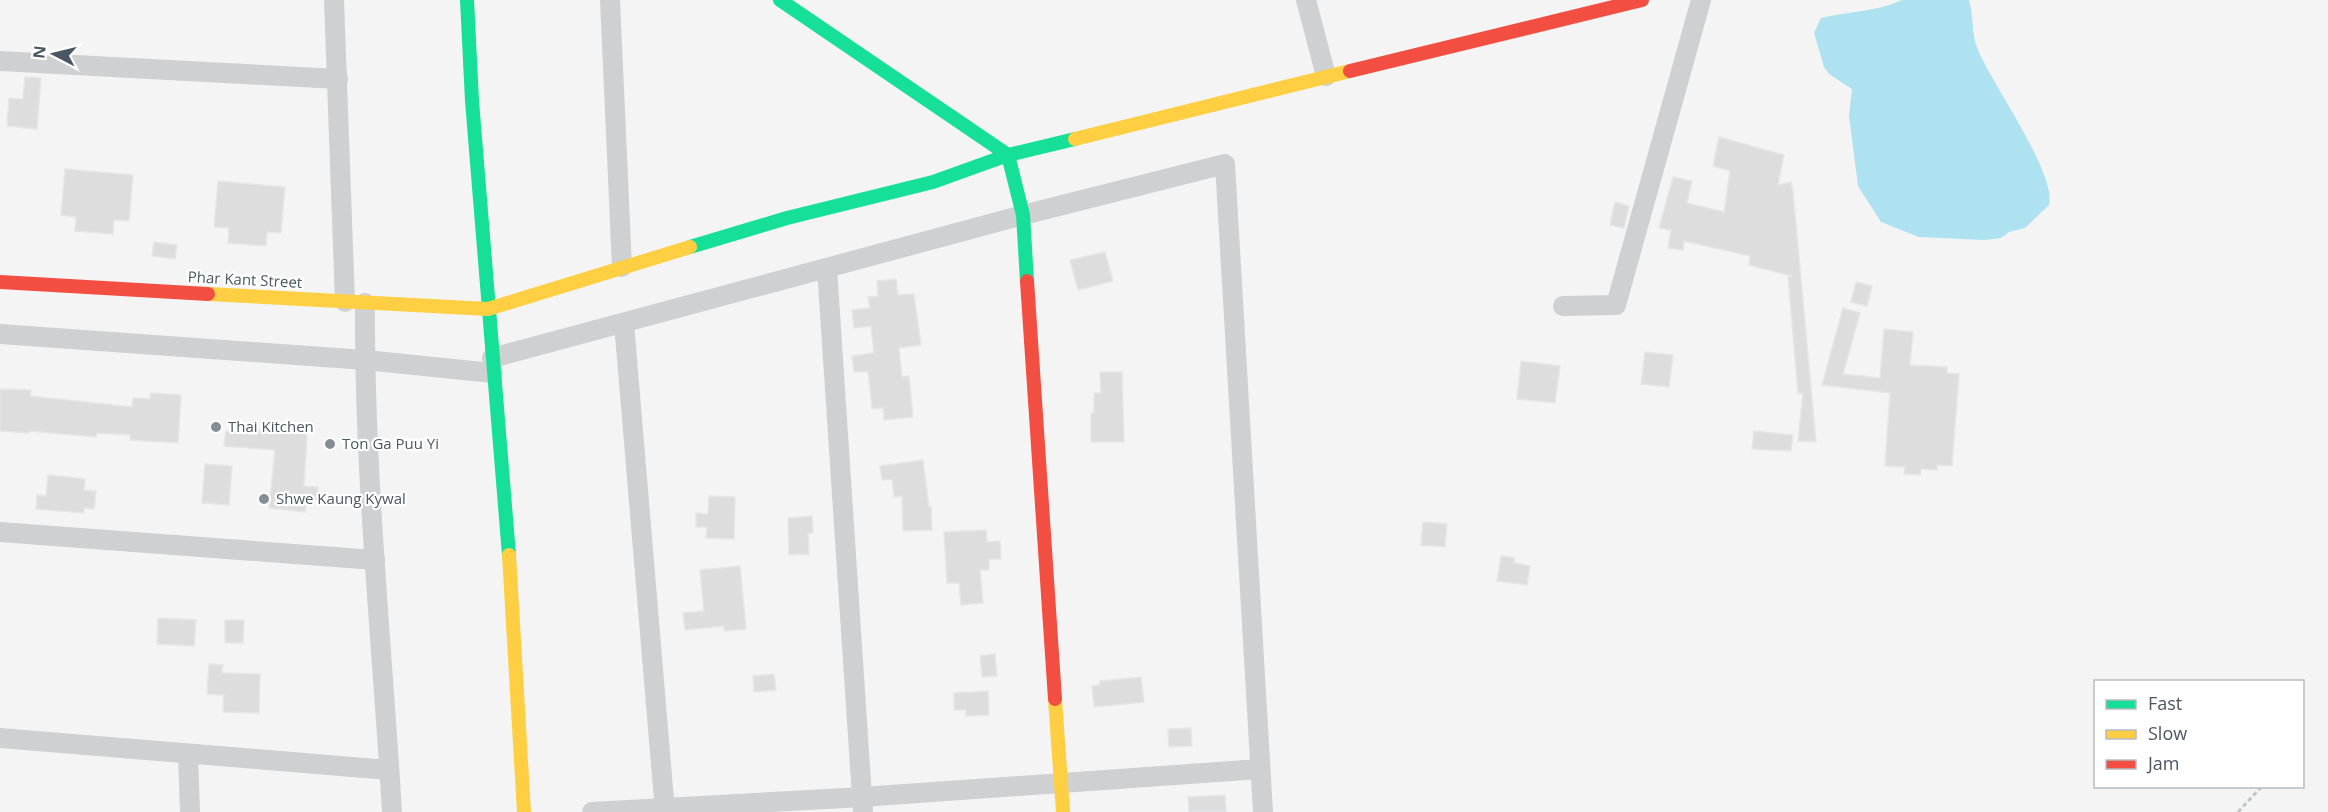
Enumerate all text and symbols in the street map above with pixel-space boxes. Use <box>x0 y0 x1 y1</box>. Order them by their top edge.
north arrow <box>24 24 84 84</box>
text: N <box>27 44 51 60</box>
street label: Phar Kant Street <box>187 266 303 292</box>
place label: Thai Kitchen <box>228 416 314 436</box>
marker: Thai Kitchen <box>209 420 223 434</box>
place label: Ton Ga Puu Yi <box>342 433 439 453</box>
marker: Ton Ga Puu Yi <box>323 437 337 451</box>
place label: Shwe Kaung Kywal <box>276 488 406 508</box>
marker: Shwe Kaung Kywal <box>257 492 271 506</box>
legend <box>2094 680 2304 788</box>
text: Fast <box>2148 691 2182 715</box>
text: Slow <box>2148 721 2187 745</box>
text: Jam <box>2146 751 2180 775</box>

